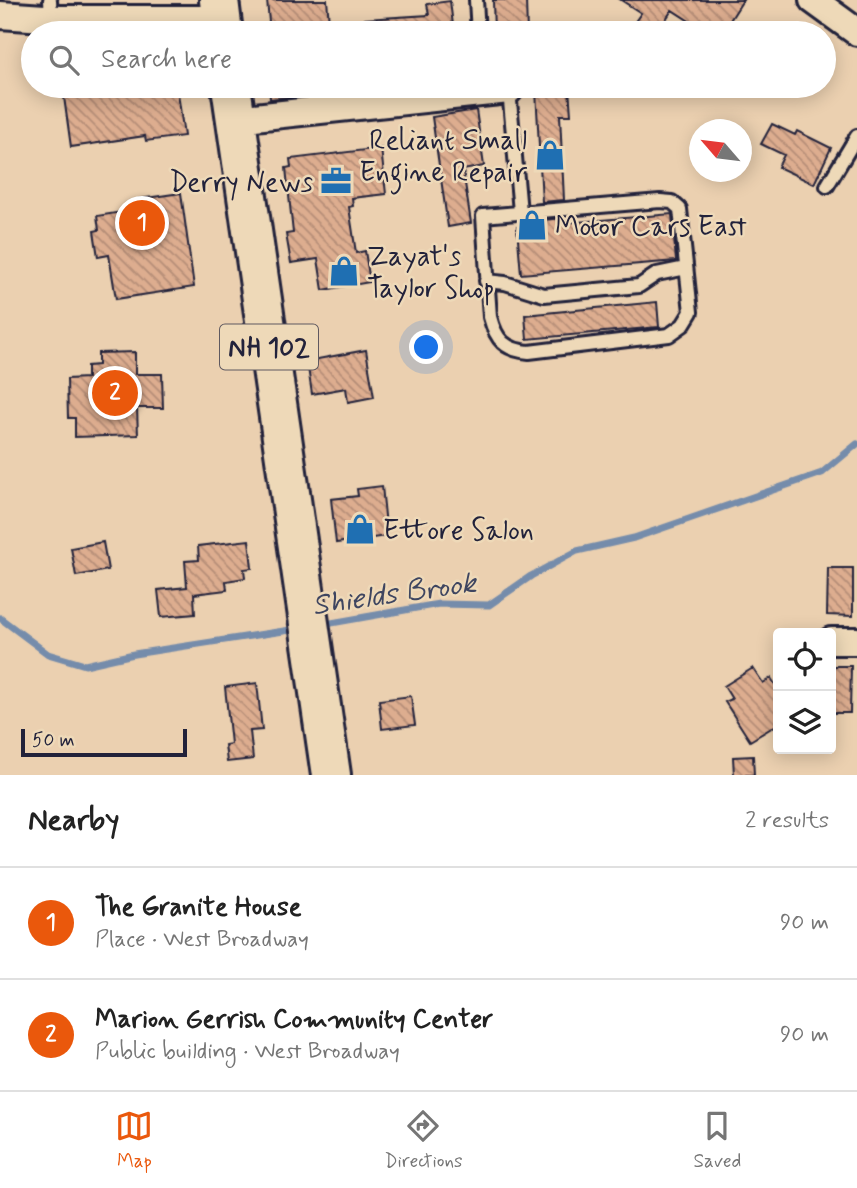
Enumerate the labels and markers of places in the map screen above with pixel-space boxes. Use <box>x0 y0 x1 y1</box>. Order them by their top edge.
place label: Reliant Small Engine Repair <box>359 123 528 195</box>
shop icon: Reliant Small Engine Repair <box>533 138 567 172</box>
office icon: Derry News <box>319 164 353 198</box>
place label: Derry News <box>169 165 313 202</box>
pin: 1 <box>119 197 165 249</box>
shop icon: Motor Cars East <box>515 208 549 242</box>
place label: Motor Cars East <box>555 209 748 246</box>
place label: Zayat's Taylor Shop <box>367 239 494 308</box>
shop icon: Zayat's Taylor Shop <box>327 254 361 288</box>
pin: 2 <box>92 367 138 419</box>
shop icon: Ettore Salon <box>343 512 377 546</box>
place label: Ettore Salon <box>383 513 534 550</box>

